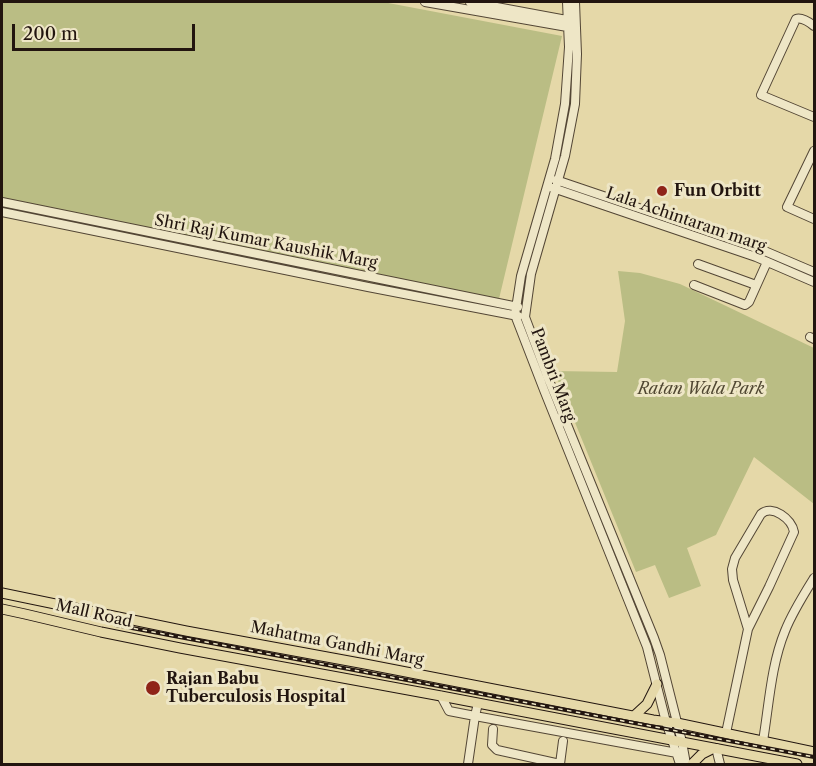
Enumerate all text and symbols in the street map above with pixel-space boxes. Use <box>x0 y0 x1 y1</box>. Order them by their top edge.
scale bar <box>15 12 198 50</box>
text: 200 m <box>23 23 78 45</box>
place label: Fun Orbitt <box>674 181 761 201</box>
street label: Lala Achintaram marg <box>603 184 769 256</box>
marker: Fun Orbitt <box>655 184 669 198</box>
street label: Shri Raj Kumar Kaushik Marg <box>153 211 379 273</box>
street label: Pambri Marg <box>526 325 580 425</box>
park label: Ratan Wala Park <box>638 379 764 399</box>
street label: Mall Road <box>54 596 134 632</box>
street label: Mahatma Gandhi Marg <box>249 618 425 670</box>
place label: Rajan Babu Tuberculosis Hospital <box>166 669 346 707</box>
marker: Rajan Babu Tuberculosis Hospital <box>144 679 162 697</box>

